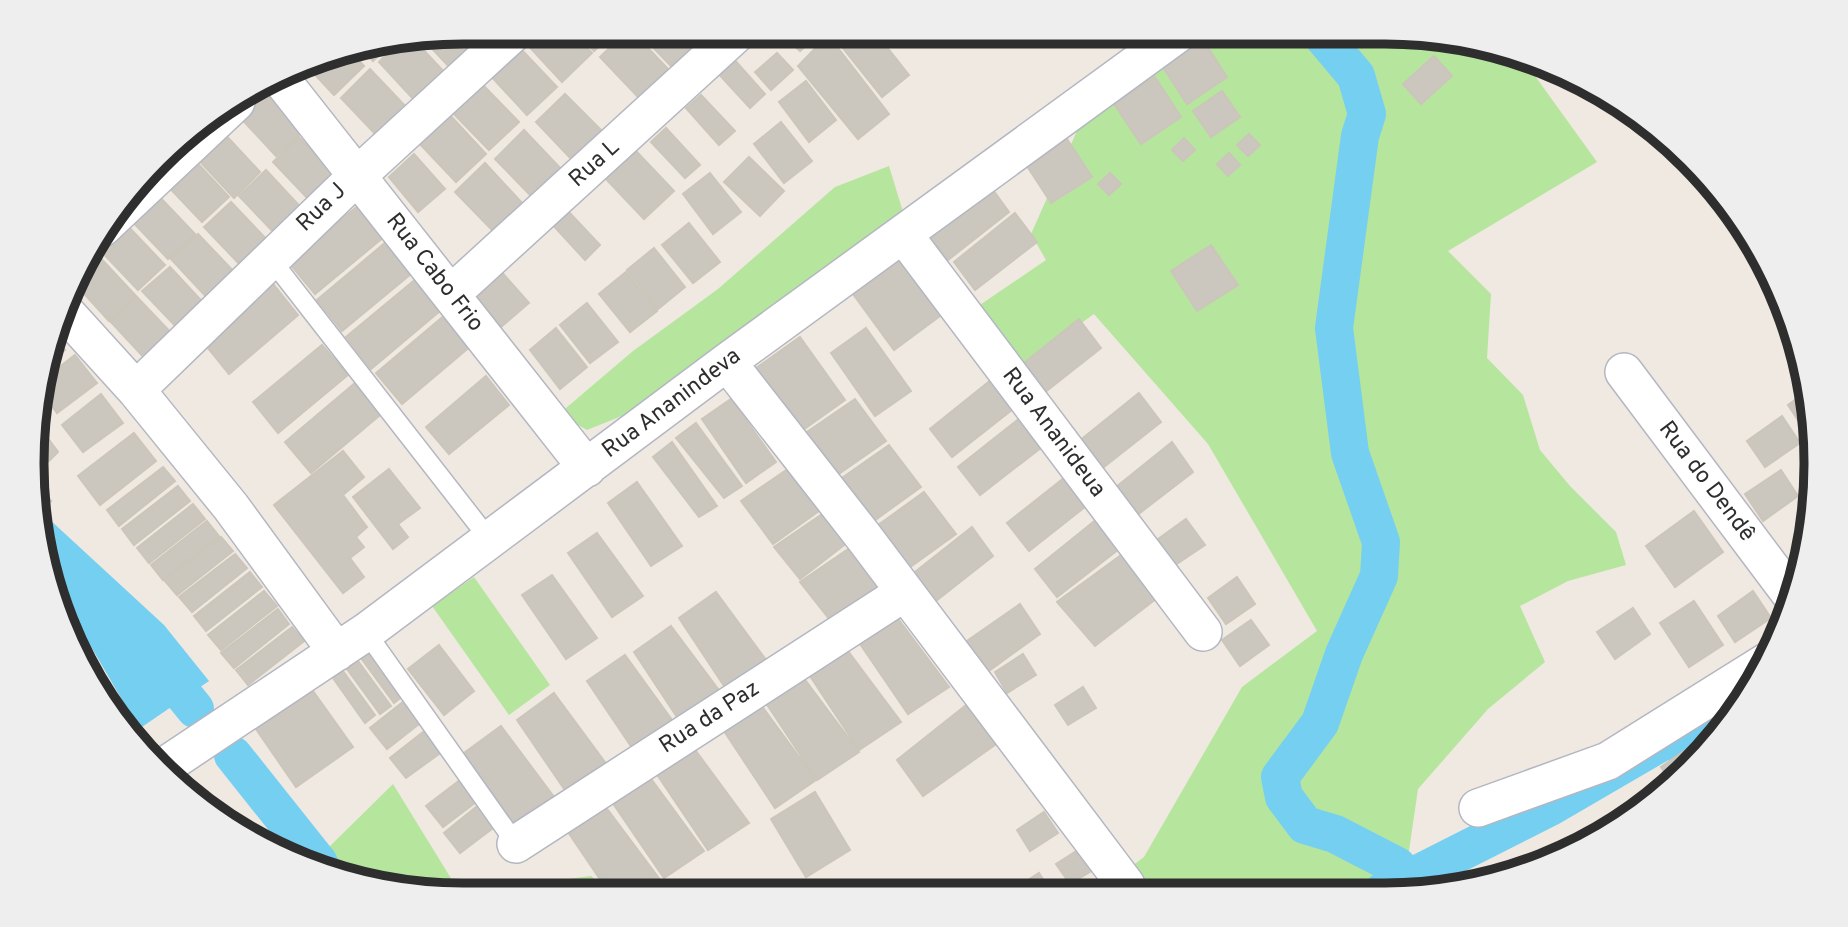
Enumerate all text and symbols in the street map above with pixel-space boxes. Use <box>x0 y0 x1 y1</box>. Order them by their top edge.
street label: Rua L <box>564 134 627 194</box>
street label: Rua J <box>291 177 353 239</box>
street label: Rua Cabo Frio <box>379 208 489 338</box>
street label: Rua Ananindeva <box>597 342 747 466</box>
street label: Rua Ananideua <box>995 362 1111 504</box>
street label: Rua do Dendê <box>1651 416 1761 548</box>
street label: Rua da Paz <box>654 675 766 761</box>

